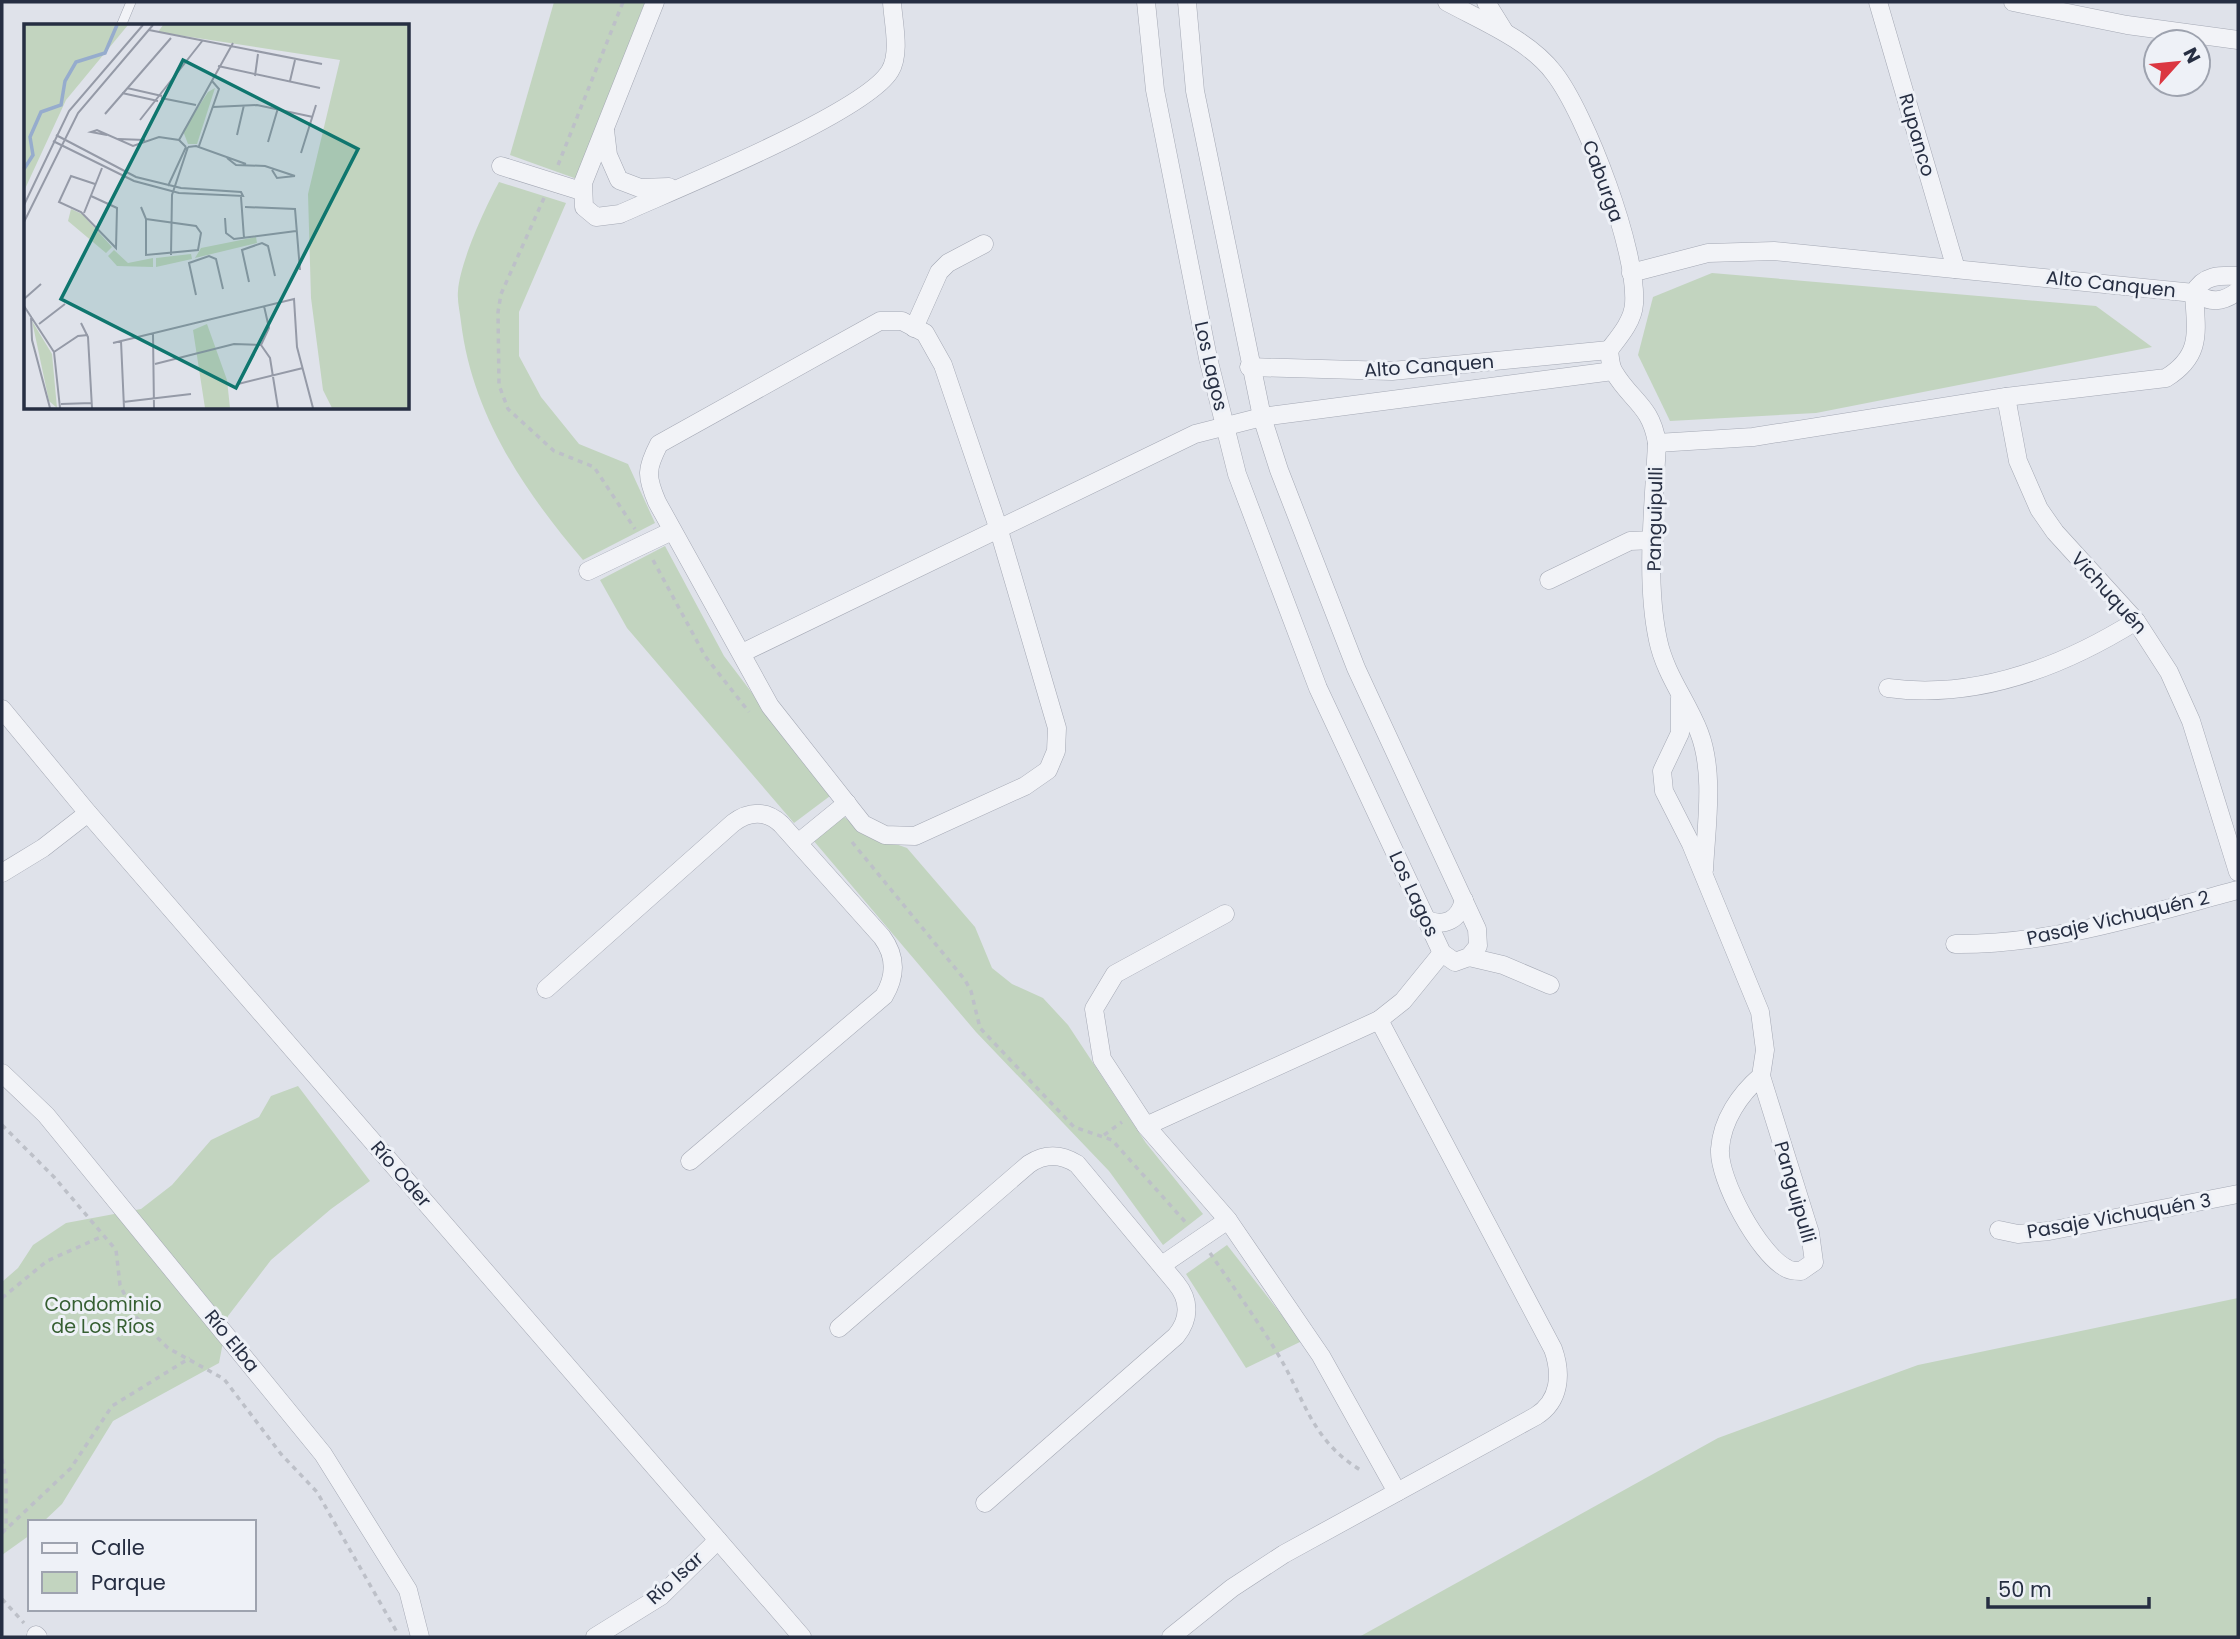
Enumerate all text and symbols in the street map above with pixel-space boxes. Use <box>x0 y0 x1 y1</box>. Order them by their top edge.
inset map <box>24 24 410 410</box>
north arrow <box>2142 28 2212 98</box>
text: N <box>2176 43 2207 68</box>
street label: Rupanco <box>1892 90 1942 180</box>
street label: Caburga <box>1576 136 1630 226</box>
street label: Alto Canquen <box>2045 264 2177 304</box>
street label: Los Lagos <box>1188 318 1234 414</box>
street label: Alto Canquen <box>1363 348 1495 384</box>
street label: Panguipulli <box>1641 466 1669 572</box>
street label: Vichuquén <box>2065 546 2153 640</box>
street label: Los Lagos <box>1382 847 1446 941</box>
street label: Pasaje Vichuquén 2 <box>2024 884 2212 952</box>
street label: Río Oder <box>365 1135 437 1213</box>
street label: Panguipulli <box>1768 1138 1822 1246</box>
street label: Pasaje Vichuquén 3 <box>2025 1186 2213 1246</box>
park label: Condominio de Los Ríos <box>44 1291 162 1340</box>
street label: Río Elba <box>198 1304 266 1378</box>
legend <box>28 1520 256 1611</box>
text: Calle <box>91 1533 145 1562</box>
street label: Río Isar <box>641 1545 709 1611</box>
scale bar <box>1988 1566 2149 1610</box>
text: Parque <box>91 1568 166 1597</box>
text: 50 m <box>1998 1575 2052 1604</box>

